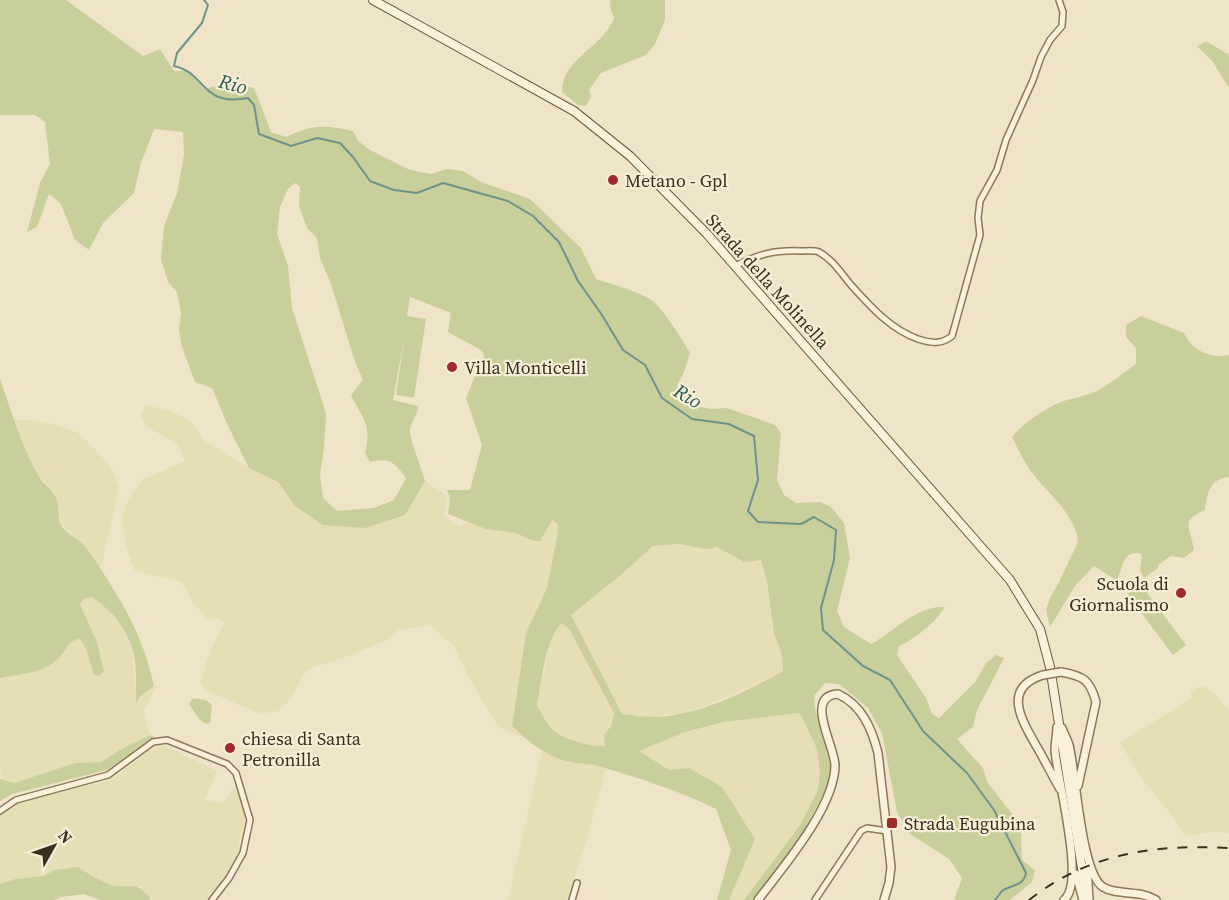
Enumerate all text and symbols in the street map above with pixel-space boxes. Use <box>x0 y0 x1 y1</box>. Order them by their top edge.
water label: Rio <box>215 67 251 101</box>
place label: Metano - Gpl <box>625 168 728 193</box>
marker: Metano - Gpl <box>606 173 620 187</box>
street label: Strada della Molinella <box>701 208 836 355</box>
place label: Villa Monticelli <box>464 355 587 380</box>
marker: Villa Monticelli <box>445 360 459 374</box>
water label: Rio <box>668 376 708 415</box>
place label: Scuola di Giornalismo <box>1069 571 1169 617</box>
marker: Scuola di Giornalismo <box>1174 586 1188 600</box>
place label: chiesa di Santa Petronilla <box>242 726 362 772</box>
marker: chiesa di Santa Petronilla <box>223 741 237 755</box>
place label: Strada Eugubina <box>904 811 1036 836</box>
north arrow <box>24 816 84 876</box>
marker: Strada Eugubina <box>885 816 899 830</box>
text: N <box>53 825 78 848</box>

